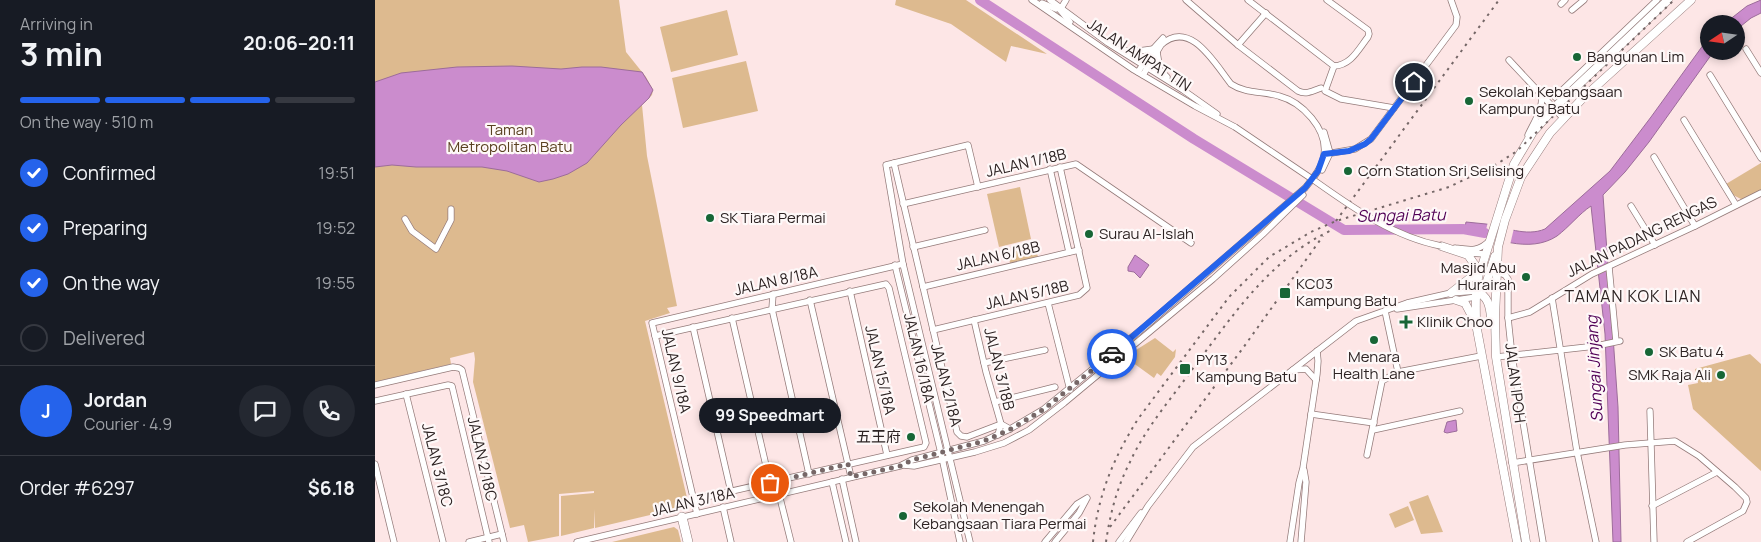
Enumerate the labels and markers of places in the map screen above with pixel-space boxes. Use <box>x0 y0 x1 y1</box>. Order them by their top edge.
place label: Bangunan Lim <box>1587 46 1684 67</box>
marker: Bangunan Lim <box>1571 51 1583 63</box>
pin <box>1393 61 1435 103</box>
place label: Sekolah Kebangsaan Kampung Batu <box>1479 81 1623 119</box>
marker: Sekolah Kebangsaan Kampung Batu <box>1463 95 1475 107</box>
place label: Corn Station Sri Selising <box>1358 160 1524 181</box>
marker: Corn Station Sri Selising <box>1342 165 1354 177</box>
place label: SK Tiara Permai <box>720 207 826 228</box>
marker: SK Tiara Permai <box>704 212 716 224</box>
place label: Surau Al-Islah <box>1099 223 1194 244</box>
marker: Surau Al-Islah <box>1083 228 1095 240</box>
place label: Masjid Abu Hurairah <box>1441 257 1516 295</box>
marker: Masjid Abu Hurairah <box>1520 271 1532 283</box>
place label: KC03 Kampung Batu <box>1296 273 1397 311</box>
marker: KC03 Kampung Batu <box>1278 286 1292 300</box>
place label: Klinik Choo <box>1417 311 1493 332</box>
marker: Klinik Choo <box>1399 315 1413 329</box>
marker: Menara Health Lane <box>1368 334 1380 346</box>
place label: SK Batu 4 <box>1659 341 1724 362</box>
place label: Menara Health Lane <box>1333 346 1415 384</box>
marker: SK Batu 4 <box>1643 346 1655 358</box>
place label: PY13 Kampung Batu <box>1196 349 1297 387</box>
marker: PY13 Kampung Batu <box>1178 362 1192 376</box>
place label: SMK Raja Ali <box>1628 364 1711 385</box>
marker: SMK Raja Ali <box>1715 369 1727 381</box>
callout: 99 Speedmart <box>699 398 841 433</box>
place label: 五王府 <box>856 426 901 447</box>
marker: 五王府 <box>905 431 917 443</box>
pin <box>749 462 791 504</box>
place label: Sekolah Menengah Kebangsaan Tiara Permai <box>913 496 1086 534</box>
marker: Sekolah Menengah Kebangsaan Tiara Permai <box>897 510 909 522</box>

